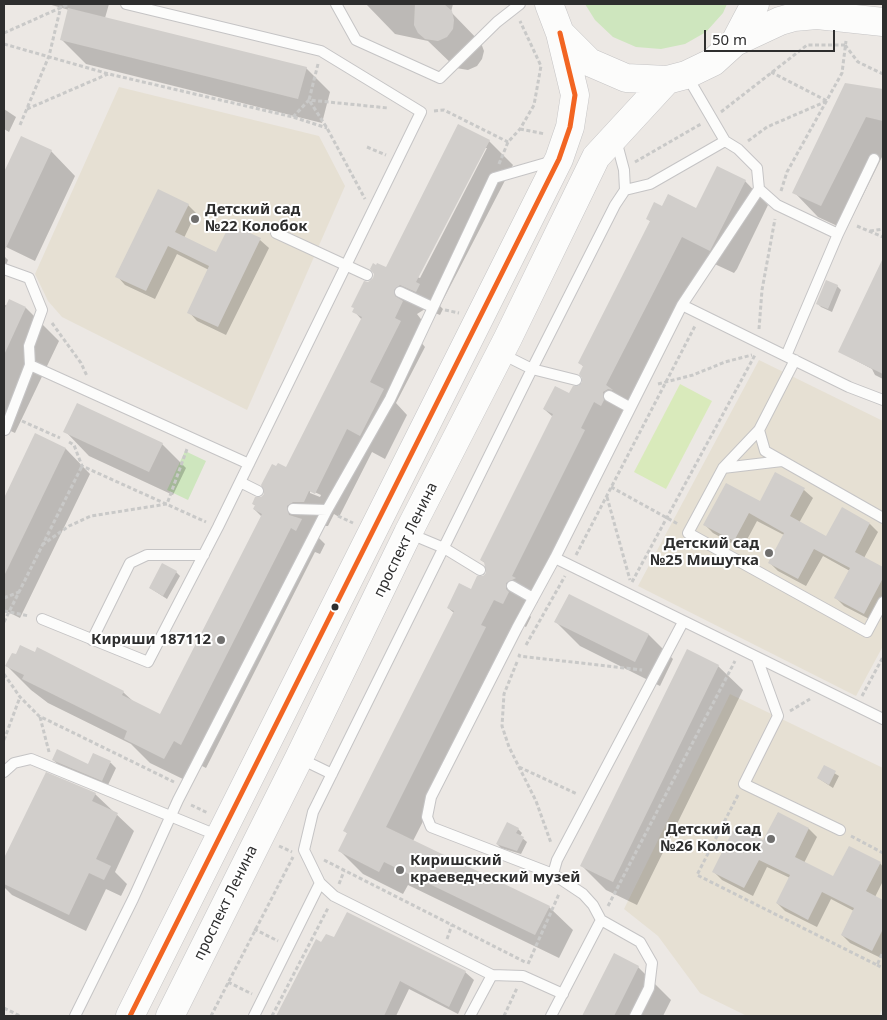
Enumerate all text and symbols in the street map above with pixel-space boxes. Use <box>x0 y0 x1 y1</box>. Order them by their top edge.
scale bar <box>707 20 838 52</box>
text: 50 m <box>712 29 747 49</box>
place label: Детский сад №22 Колобок <box>205 201 307 236</box>
marker: Детский сад №22 Колобок <box>189 213 201 225</box>
street label: проспект Ленина <box>370 480 442 600</box>
place label: Детский сад №25 Мишутка <box>650 535 759 570</box>
marker: Детский сад №25 Мишутка <box>763 547 775 559</box>
unlabelled marker <box>330 602 340 612</box>
place label: Кириши 187112 <box>91 631 211 649</box>
marker: Кириши 187112 <box>215 634 227 646</box>
place label: Детский сад №26 Колосок <box>660 821 761 856</box>
marker: Детский сад №26 Колосок <box>765 833 777 845</box>
street label: проспект Ленина <box>190 843 262 963</box>
place label: Киришский краеведческий музей <box>410 852 580 887</box>
marker: Киришский краеведческий музей <box>394 864 406 876</box>

